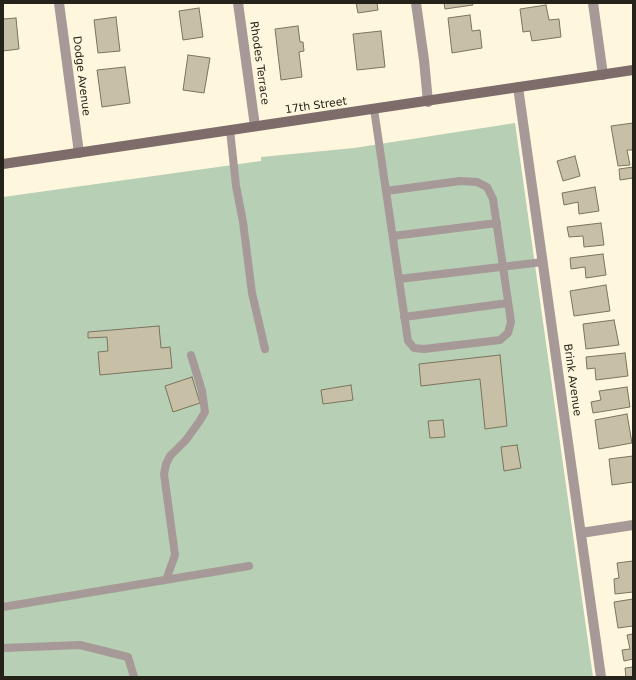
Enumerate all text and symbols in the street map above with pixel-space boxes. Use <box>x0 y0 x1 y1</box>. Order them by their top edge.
street label: Rhodes Terrace <box>247 20 271 106</box>
street label: Dodge Avenue <box>70 35 92 117</box>
street label: 17th Street <box>284 95 348 117</box>
street label: Brink Avenue <box>560 343 584 417</box>

